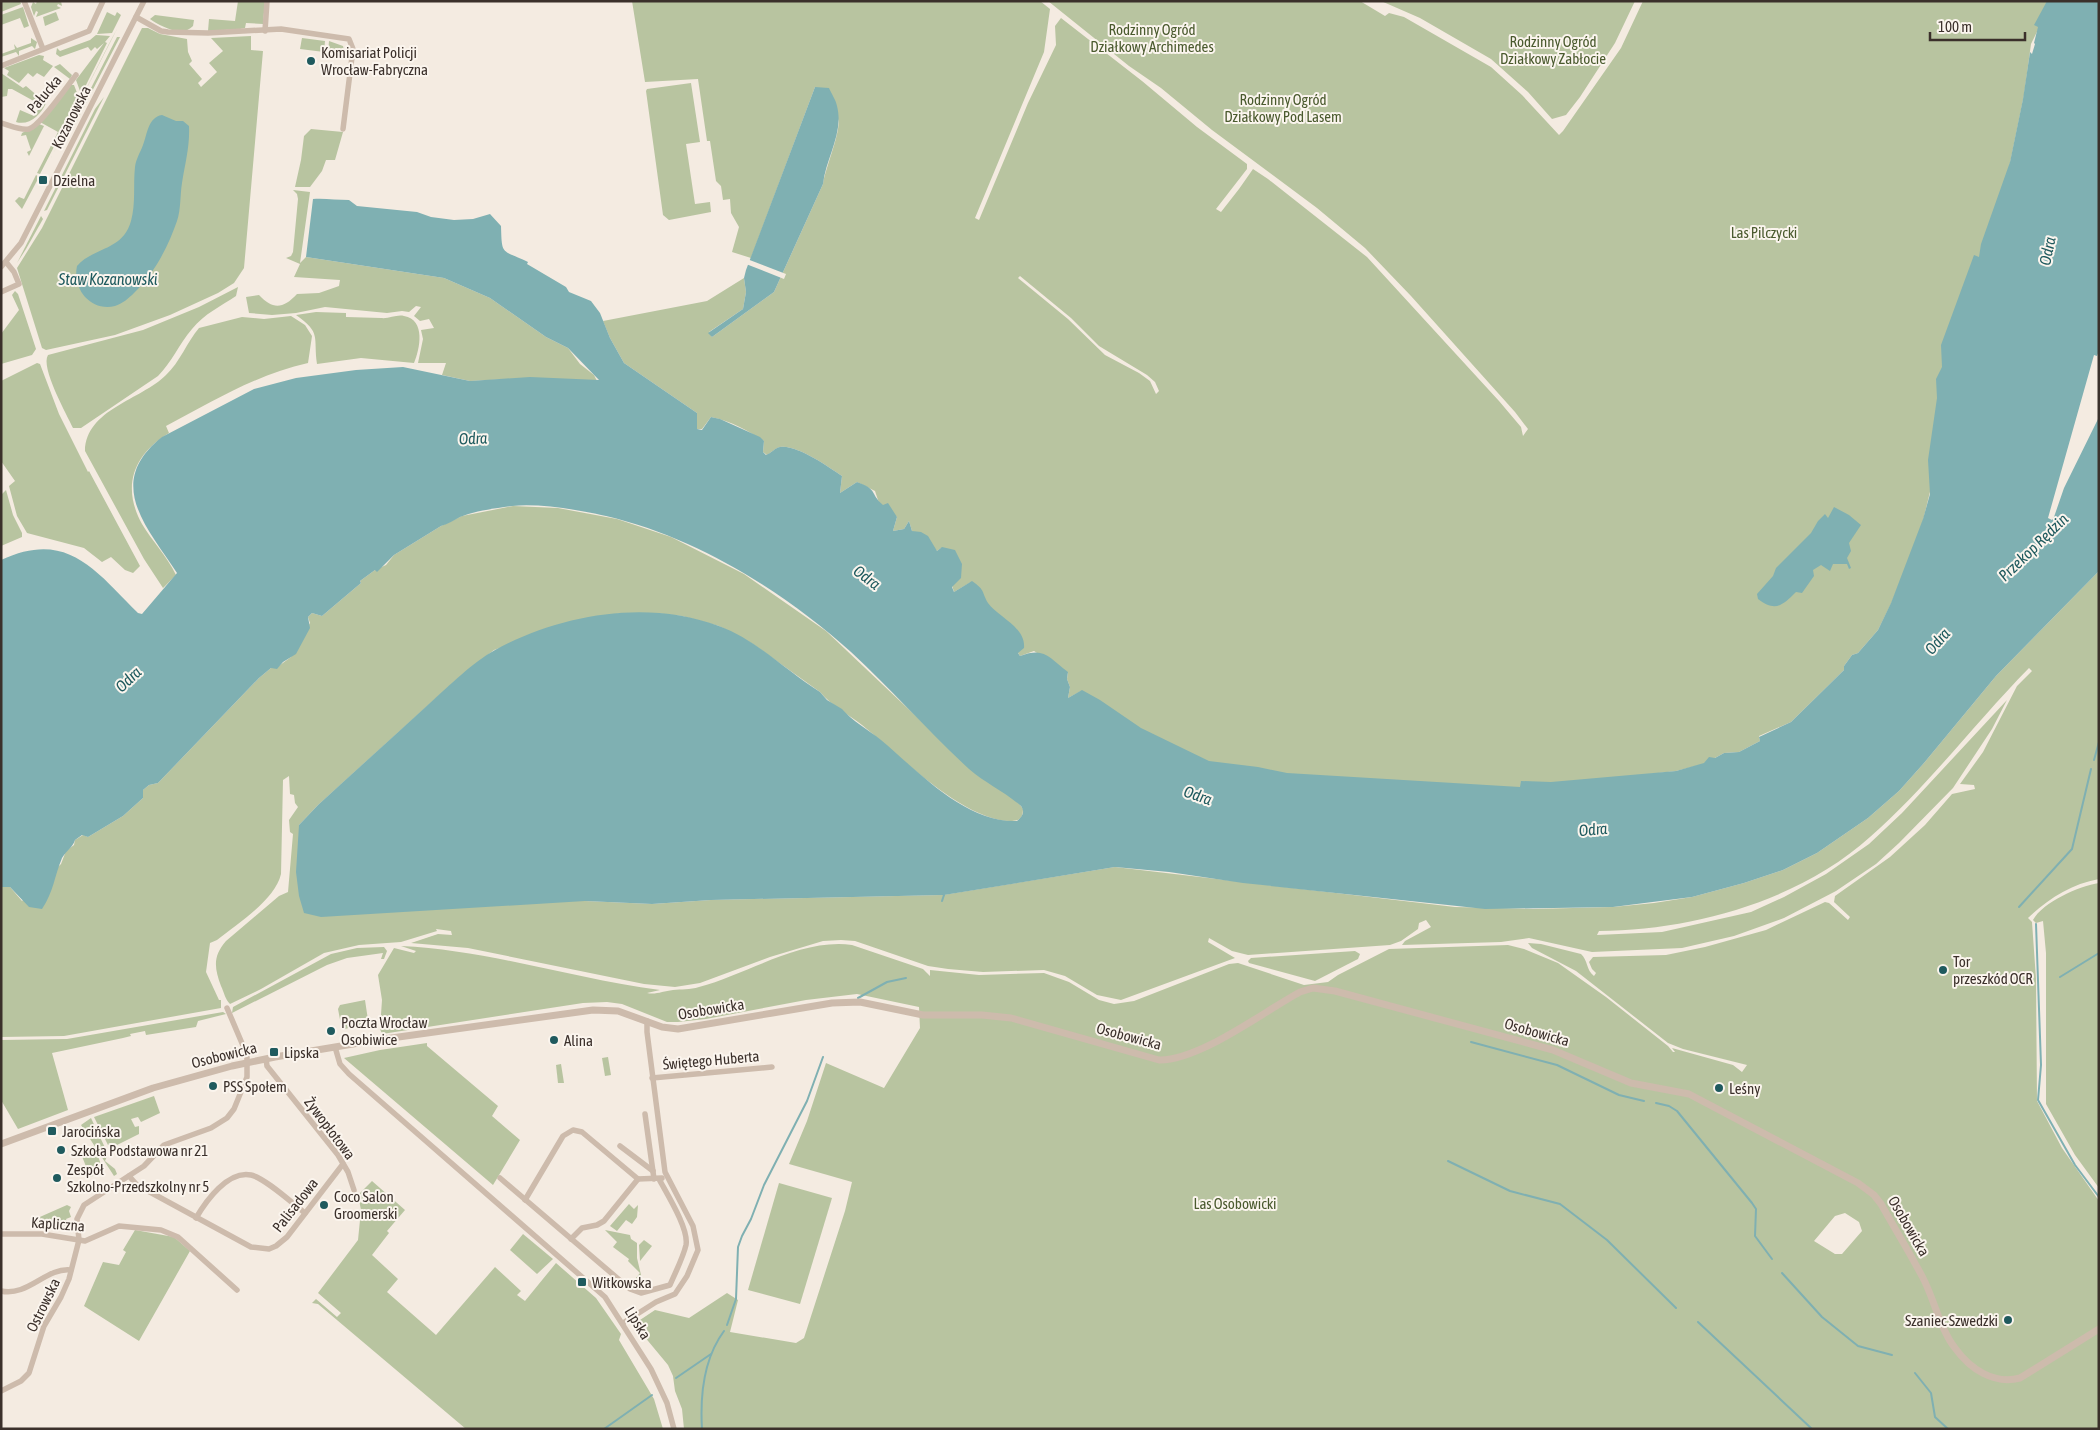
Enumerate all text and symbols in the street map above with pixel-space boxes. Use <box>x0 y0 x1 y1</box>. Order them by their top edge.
scale bar <box>1930 10 2025 42</box>
text: 100 m <box>1938 18 1972 35</box>
park label: Rodzinny Ogród Działkowy Archimedes <box>1090 21 1214 55</box>
park label: Rodzinny Ogród Działkowy Zabłocie <box>1500 33 1606 67</box>
place label: Komisariat Policji Wrocław-Fabryczna <box>321 44 428 78</box>
marker: Komisariat Policji Wrocław-Fabryczna <box>305 55 317 67</box>
street label: Pałucka <box>23 72 65 116</box>
street label: Kozanowska <box>48 83 94 151</box>
park label: Rodzinny Ogród Działkowy Pod Lasem <box>1224 91 1342 125</box>
place label: Dzielna <box>53 172 95 189</box>
marker: Dzielna <box>37 174 49 186</box>
park label: Las Pilczycki <box>1731 224 1797 241</box>
water label: Odra <box>2035 235 2059 267</box>
water label: Staw Kozanowski <box>58 270 158 288</box>
water label: Odra <box>458 428 488 447</box>
water label: Przekop Rędzin <box>1995 509 2072 585</box>
water label: Odra <box>850 561 884 593</box>
water label: Odra <box>1921 624 1954 658</box>
water label: Odra <box>111 662 145 695</box>
water label: Odra <box>1182 782 1215 808</box>
water label: Odra <box>1578 819 1609 839</box>
place label: Tor przeszkód OCR <box>1953 953 2033 987</box>
marker: Tor przeszkód OCR <box>1937 964 1949 976</box>
street label: Osobowicka <box>677 995 745 1023</box>
place label: Poczta Wrocław Osobiwice <box>341 1014 427 1048</box>
street label: Osobowicka <box>1503 1015 1571 1049</box>
street label: Osobowicka <box>1095 1019 1163 1053</box>
marker: Poczta Wrocław Osobiwice <box>325 1025 337 1037</box>
place label: Alina <box>564 1032 593 1049</box>
marker: Alina <box>548 1034 560 1046</box>
street label: Osobowicka <box>190 1039 258 1071</box>
place label: Lipska <box>284 1044 319 1061</box>
marker: Lipska <box>268 1046 280 1058</box>
street label: Świętego Huberta <box>662 1047 760 1073</box>
place label: PSS Społem <box>223 1078 287 1095</box>
marker: PSS Społem <box>207 1080 219 1092</box>
place label: Leśny <box>1729 1080 1760 1097</box>
marker: Leśny <box>1713 1082 1725 1094</box>
street label: Żywopłotowa <box>301 1093 359 1163</box>
place label: Jarocińska <box>62 1123 120 1140</box>
marker: Jarocińska <box>46 1125 58 1137</box>
place label: Szkoła Podstawowa nr 21 <box>71 1142 208 1159</box>
marker: Szkoła Podstawowa nr 21 <box>55 1144 67 1156</box>
place label: Zespół Szkolno-Przedszkolny nr 5 <box>67 1161 209 1195</box>
marker: Zespół Szkolno-Przedszkolny nr 5 <box>51 1172 63 1184</box>
street label: Palisadowa <box>269 1175 321 1235</box>
place label: Coco Salon Groomerski <box>334 1188 397 1222</box>
street label: Osobowicka <box>1885 1193 1933 1259</box>
park label: Las Osobowicki <box>1194 1195 1276 1212</box>
marker: Coco Salon Groomerski <box>318 1199 330 1211</box>
street label: Kapliczna <box>31 1214 85 1234</box>
place label: Witkowska <box>592 1274 652 1291</box>
street label: Ostrowska <box>23 1275 63 1335</box>
marker: Witkowska <box>576 1276 588 1288</box>
street label: Lipska <box>621 1304 655 1342</box>
place label: Szaniec Szwedzki <box>1905 1312 1998 1329</box>
marker: Szaniec Szwedzki <box>2002 1314 2014 1326</box>

